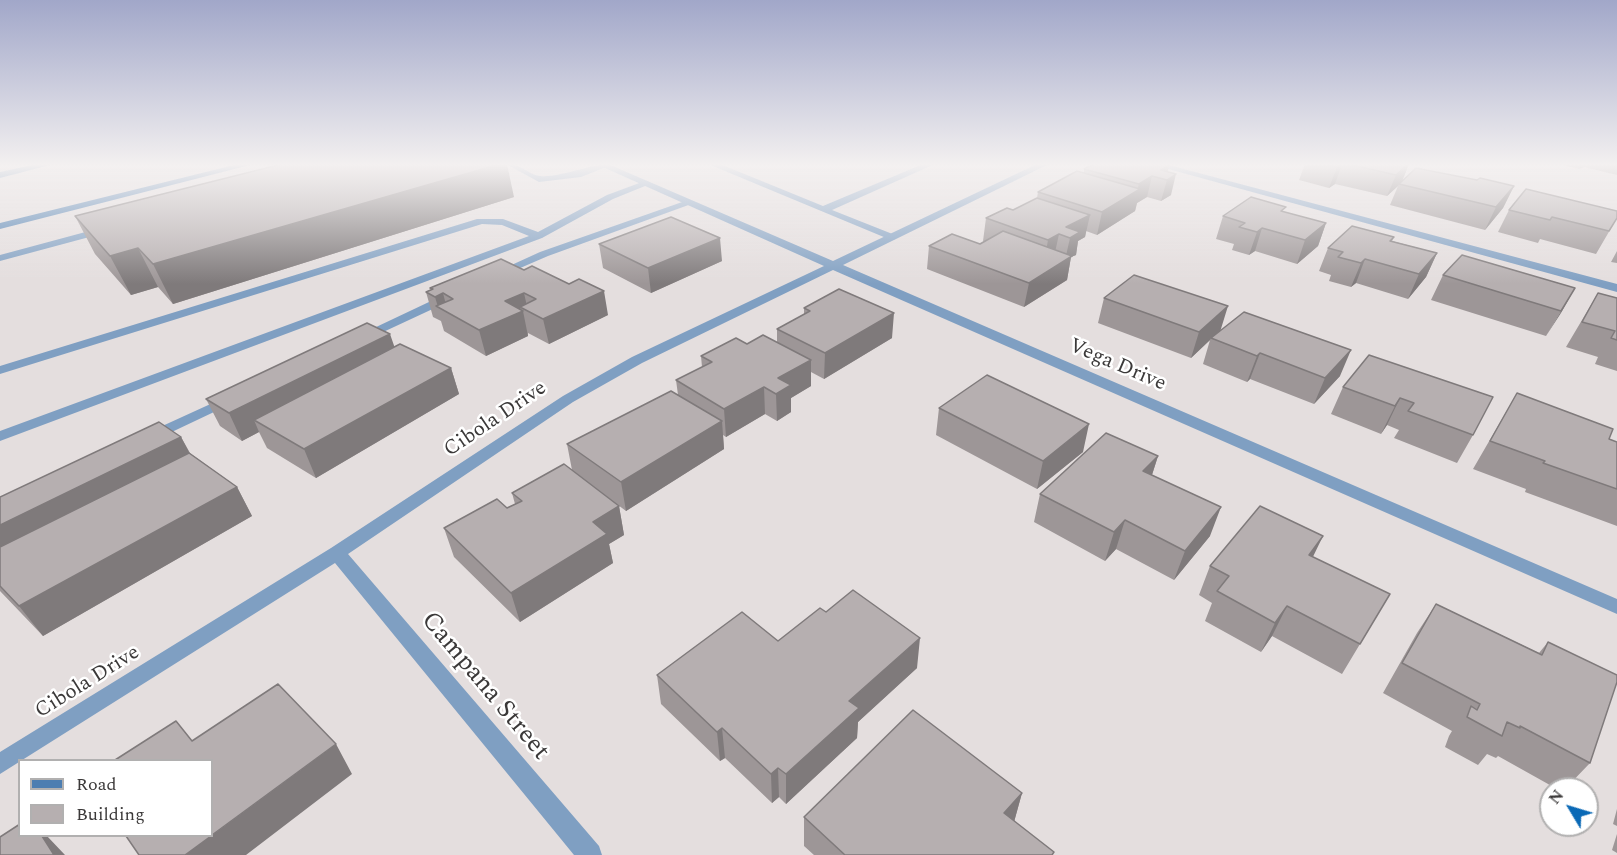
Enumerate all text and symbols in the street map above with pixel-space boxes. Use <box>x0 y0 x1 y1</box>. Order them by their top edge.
street label: Vega Drive <box>1065 334 1169 398</box>
street label: Cibola Drive <box>440 377 552 463</box>
street label: Campana Street <box>413 607 555 767</box>
street label: Cibola Drive <box>31 641 145 725</box>
legend <box>18 759 213 837</box>
text: Road <box>76 771 117 798</box>
north arrow <box>1539 777 1599 837</box>
text: N <box>1543 785 1570 810</box>
text: Building <box>76 801 145 828</box>

